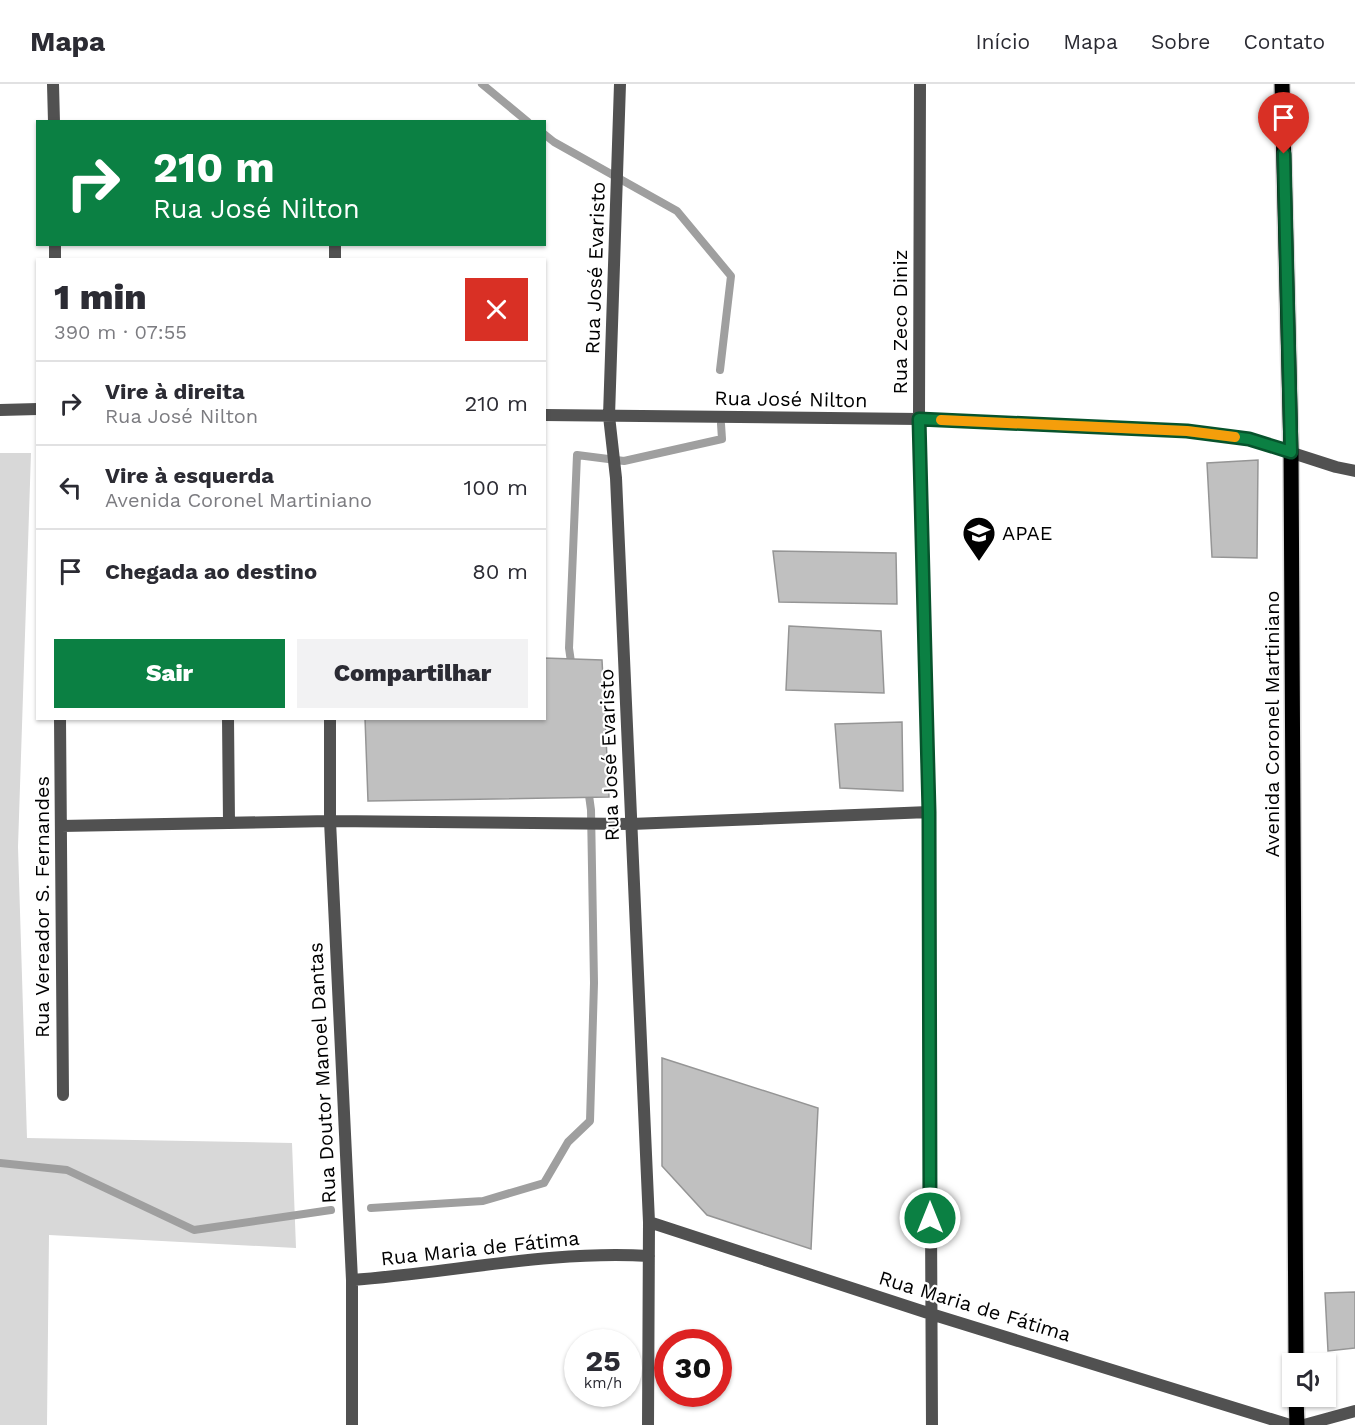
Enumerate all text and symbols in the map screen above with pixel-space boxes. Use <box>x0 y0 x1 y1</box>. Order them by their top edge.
text: Mapa <box>30 25 105 58</box>
text: Início <box>975 29 1030 54</box>
text: Mapa <box>1063 29 1118 54</box>
text: Sobre <box>1151 29 1210 54</box>
text: Contato <box>1243 29 1325 54</box>
pin <box>1258 92 1309 154</box>
icon: arrive <box>1267 101 1300 134</box>
text: 210 m <box>153 143 275 192</box>
icon: right <box>54 144 132 222</box>
street label: Rua José Evaristo <box>580 181 610 355</box>
text: Rua José Nilton <box>153 193 360 225</box>
street label: Rua Zeco Diniz <box>888 250 912 394</box>
text: 1 min <box>54 276 147 318</box>
button: close <box>465 278 528 341</box>
text: 390 m · 07:55 <box>54 320 187 344</box>
text: Vire à direita <box>105 379 245 404</box>
street label: Rua José Nilton <box>714 386 868 412</box>
icon: right <box>54 387 87 420</box>
text: 210 m <box>464 391 528 416</box>
text: Rua José Nilton <box>105 404 258 428</box>
text: Vire à esquerda <box>105 463 274 488</box>
icon: left <box>54 471 87 504</box>
text: 100 m <box>464 475 528 500</box>
text: Avenida Coronel Martiniano <box>105 488 372 512</box>
school or university icon: APAE <box>961 515 997 562</box>
place label: APAE <box>1002 521 1052 545</box>
icon: arrive <box>54 555 87 588</box>
text: Chegada ao destino <box>105 559 317 584</box>
text: 80 m <box>472 559 528 584</box>
street label: Avenida Coronel Martiniano <box>1260 590 1284 858</box>
button: Sair <box>54 639 285 708</box>
button: Compartilhar <box>297 639 528 708</box>
street label: Rua José Evaristo <box>594 668 624 842</box>
street label: Rua Vereador S. Fernandes <box>30 776 54 1038</box>
street label: Rua Doutor Manoel Dantas <box>303 942 341 1204</box>
position arrow <box>898 1186 962 1250</box>
street label: Rua Maria de Fátima <box>379 1226 581 1270</box>
street label: Rua Maria de Fátima <box>876 1265 1074 1347</box>
speed limit sign: 30 <box>654 1329 732 1407</box>
text: 25 <box>585 1343 621 1378</box>
map controls <box>1282 1353 1336 1407</box>
button: sound <box>1282 1353 1336 1407</box>
text: km/h <box>584 1374 622 1392</box>

